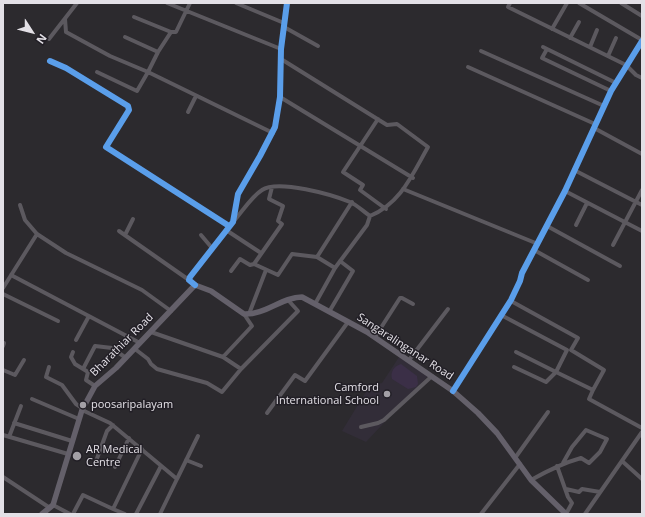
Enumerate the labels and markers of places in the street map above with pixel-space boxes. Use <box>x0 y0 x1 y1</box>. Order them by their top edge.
place label: Camford International School <box>276 381 379 407</box>
marker: Camford International School <box>382 389 392 399</box>
place label: poosaripalayam <box>91 398 173 412</box>
marker: poosaripalayam <box>78 400 88 410</box>
place label: AR Medical Centre <box>86 443 142 469</box>
marker: AR Medical Centre <box>71 450 83 462</box>

